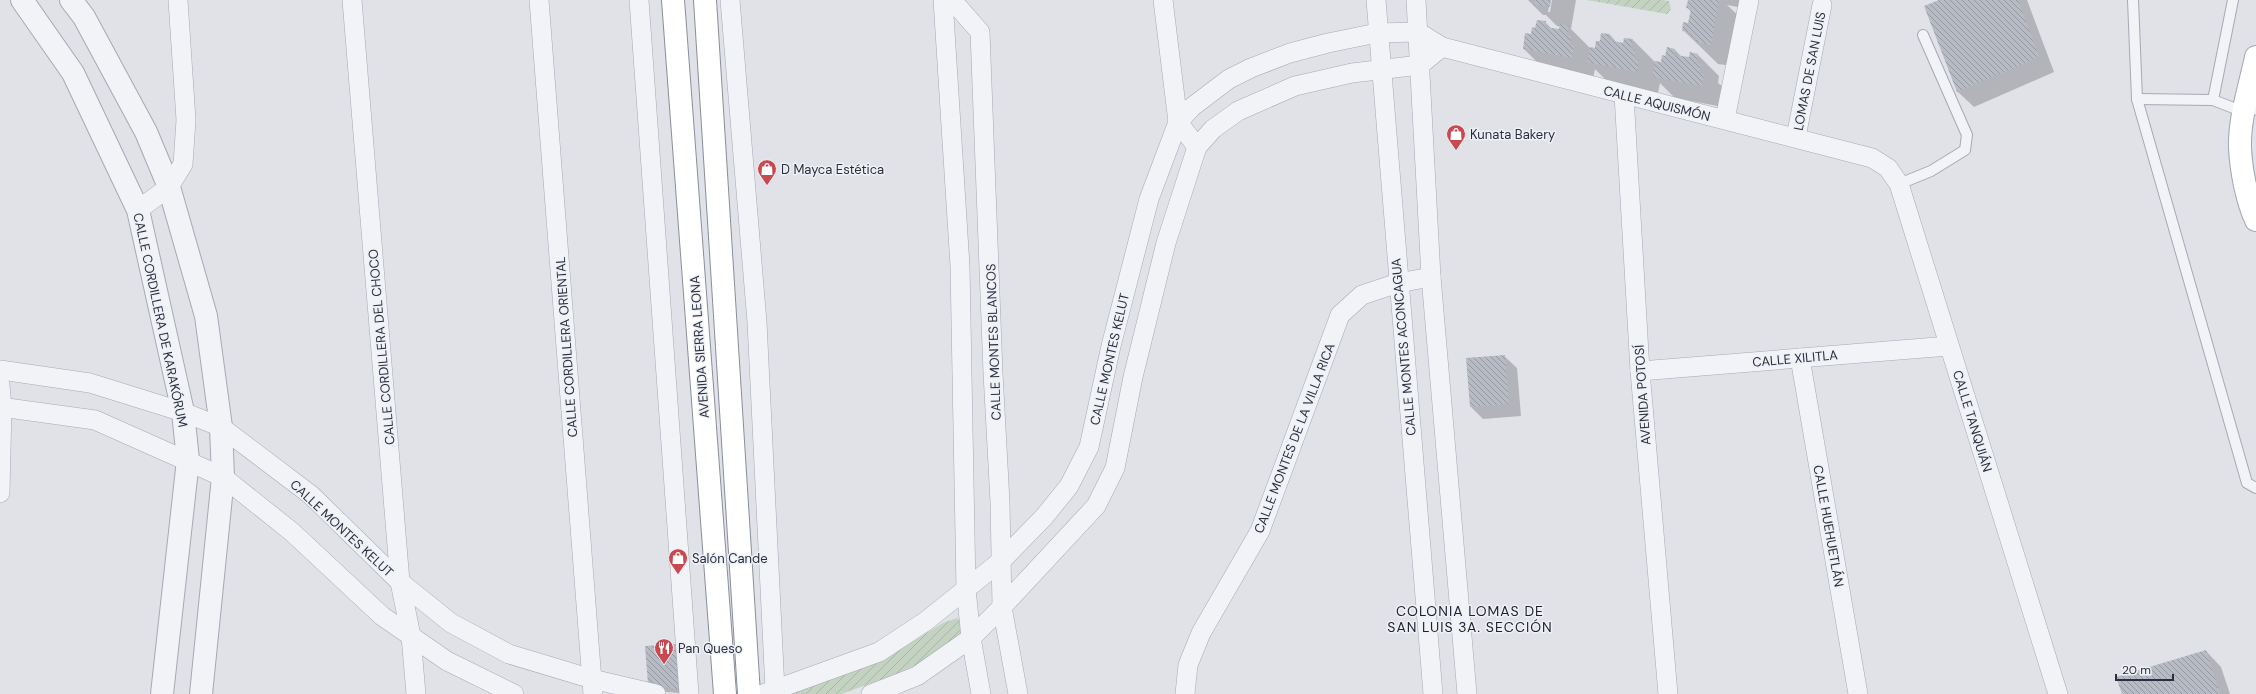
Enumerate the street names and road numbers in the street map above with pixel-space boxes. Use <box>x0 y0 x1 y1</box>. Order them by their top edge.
street label: LOMAS DE SAN LUIS <box>1790 10 1829 132</box>
street label: CALLE AQUISMÓN <box>1602 82 1712 125</box>
street label: CALLE CORDILLERA DE KARAKÓRUM <box>129 211 192 429</box>
street label: CALLE CORDILLERA DEL CHOCO <box>364 248 399 446</box>
street label: CALLE CORDILLERA ORIENTAL <box>552 256 581 438</box>
street label: CALLE MONTES ACONCAGUA <box>1387 257 1420 436</box>
street label: CALLE MONTES BLANCOS <box>982 263 1005 421</box>
street label: AVENIDA SIERRA LEONA <box>686 275 713 419</box>
street label: CALLE MONTES KELUT <box>1086 291 1133 427</box>
street label: CALLE MONTES DE LA VILLA RICA <box>1250 340 1339 536</box>
street label: AVENIDA POTOSÍ <box>1630 344 1654 446</box>
street label: CALLE XILITLA <box>1752 346 1839 371</box>
street label: CALLE TANQUIÁN <box>1949 368 1997 474</box>
street label: CALLE HUEHUETLÁN <box>1809 464 1849 588</box>
street label: CALLE MONTES KELUT <box>286 476 397 581</box>

